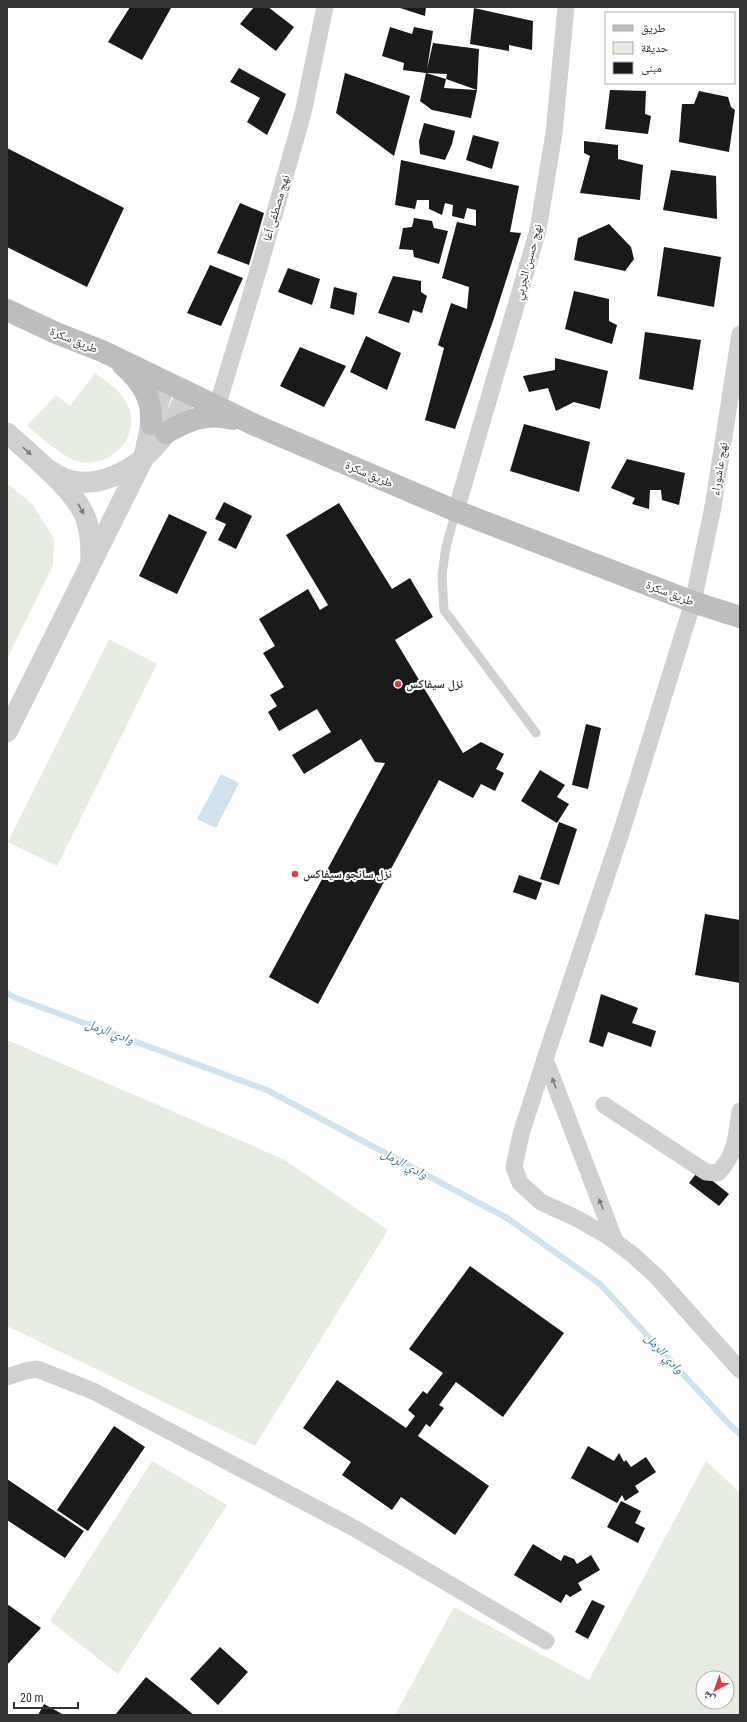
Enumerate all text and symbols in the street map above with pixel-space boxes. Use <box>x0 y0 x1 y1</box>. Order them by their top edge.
legend <box>605 12 735 84</box>
text: طريق <box>641 21 666 35</box>
text: حديقة <box>641 41 669 55</box>
text: مبنى <box>641 61 662 75</box>
street label: نهج مصطفى آغا <box>260 173 292 243</box>
street label: نهج حسين الجربي <box>511 222 548 302</box>
street label: طريق سكرة <box>48 324 100 356</box>
street label: نهج عاشوراء <box>708 441 730 497</box>
one-way arrow <box>22 446 32 456</box>
street label: طريق سكرة <box>343 458 395 491</box>
one-way arrow <box>77 503 84 515</box>
street label: طريق سكرة <box>644 577 696 609</box>
place label: نزل سيفاكس <box>406 677 463 692</box>
marker: نزل سيفاكس <box>393 679 403 689</box>
place label: نزل سانجو سيفاكس <box>303 867 392 882</box>
marker: نزل سانجو سيفاكس <box>290 869 300 879</box>
water label: وادي الرمل <box>83 1016 136 1050</box>
one-way arrow <box>551 1076 557 1088</box>
water label: وادي الرمل <box>378 1145 430 1185</box>
one-way arrow <box>597 1198 603 1210</box>
water label: وادي الرمل <box>640 1330 687 1379</box>
north arrow <box>695 1670 735 1710</box>
scale bar <box>14 1684 78 1710</box>
text: ش <box>700 1687 718 1706</box>
text: 20 m <box>20 1691 44 1705</box>

